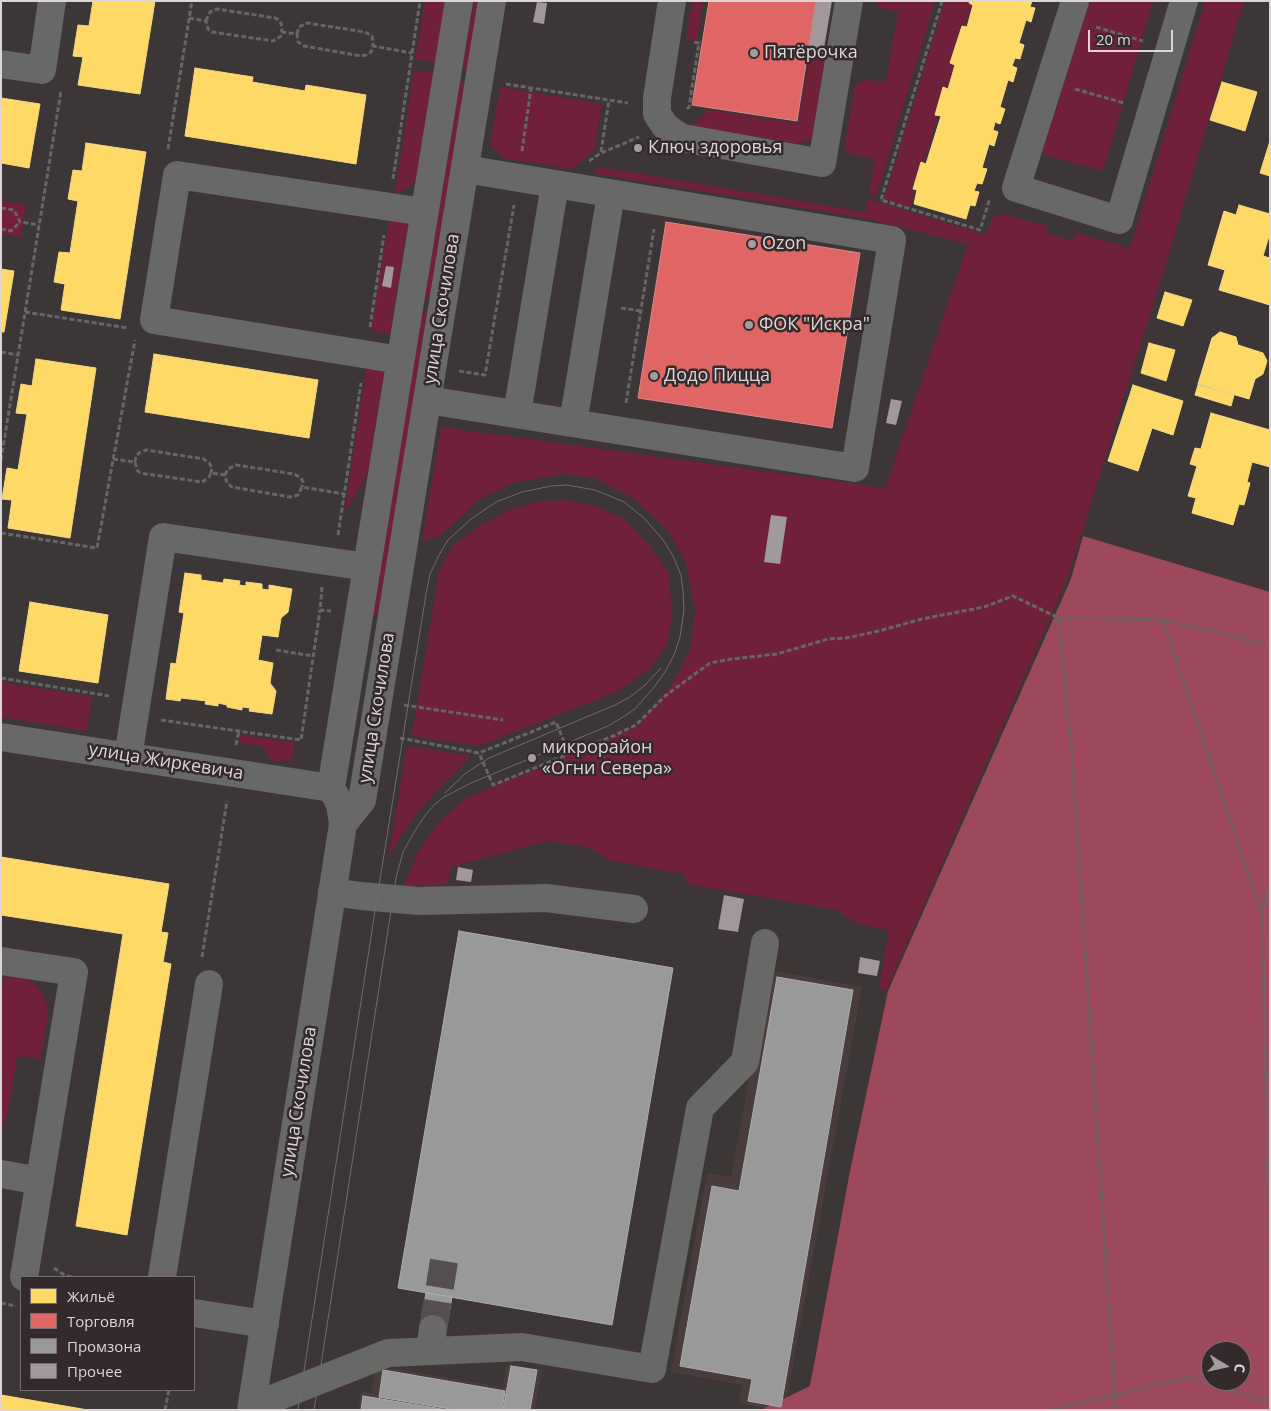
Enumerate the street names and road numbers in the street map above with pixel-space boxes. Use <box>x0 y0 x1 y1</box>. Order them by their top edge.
street label: улица Скочилова <box>419 232 465 386</box>
street label: улица Скочилова <box>354 631 400 785</box>
street label: улица Жиркевича <box>87 739 245 785</box>
street label: улица Скочилова <box>276 1025 322 1179</box>

